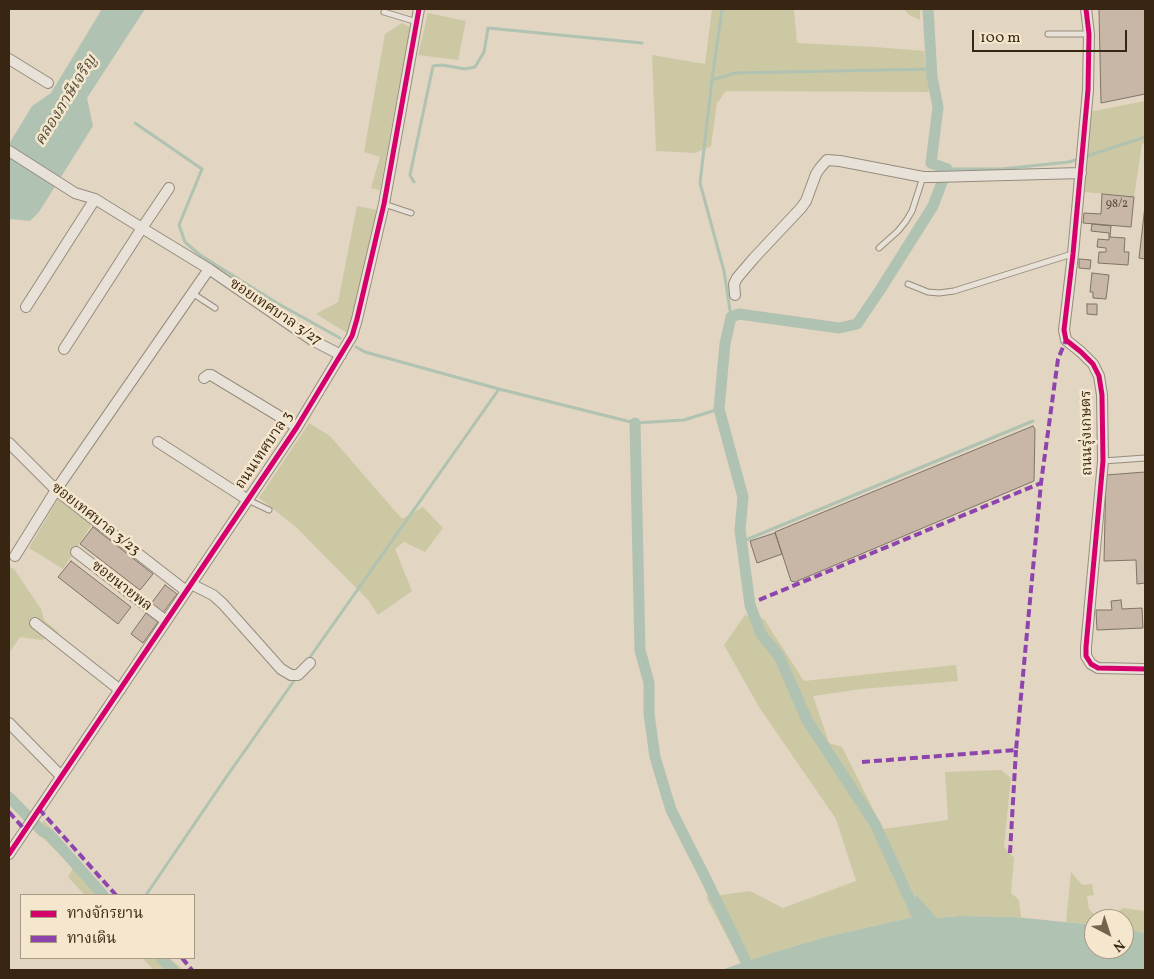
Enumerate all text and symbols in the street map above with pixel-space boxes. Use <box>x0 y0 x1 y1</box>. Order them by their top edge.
scale bar <box>974 20 1129 52</box>
text: 100 m <box>980 28 1020 49</box>
water label: คลองภาษีเจริญ <box>32 52 102 150</box>
house number: 98/2 <box>1106 198 1128 212</box>
street label: ซอยเทศบาล 3/27 <box>225 275 325 351</box>
street label: ถนนรุ่งเกษตร <box>1078 390 1098 476</box>
street label: ถนนเทศบาล 3 <box>232 409 298 493</box>
street label: ซอยเทศบาล 3/23 <box>47 480 143 560</box>
street label: ซอยนายพล <box>87 558 155 616</box>
legend <box>20 894 195 959</box>
text: ทางจักรยาน <box>67 904 143 925</box>
north arrow <box>1084 909 1134 959</box>
text: ทางเดิน <box>67 929 116 950</box>
text: N <box>1108 935 1128 956</box>

